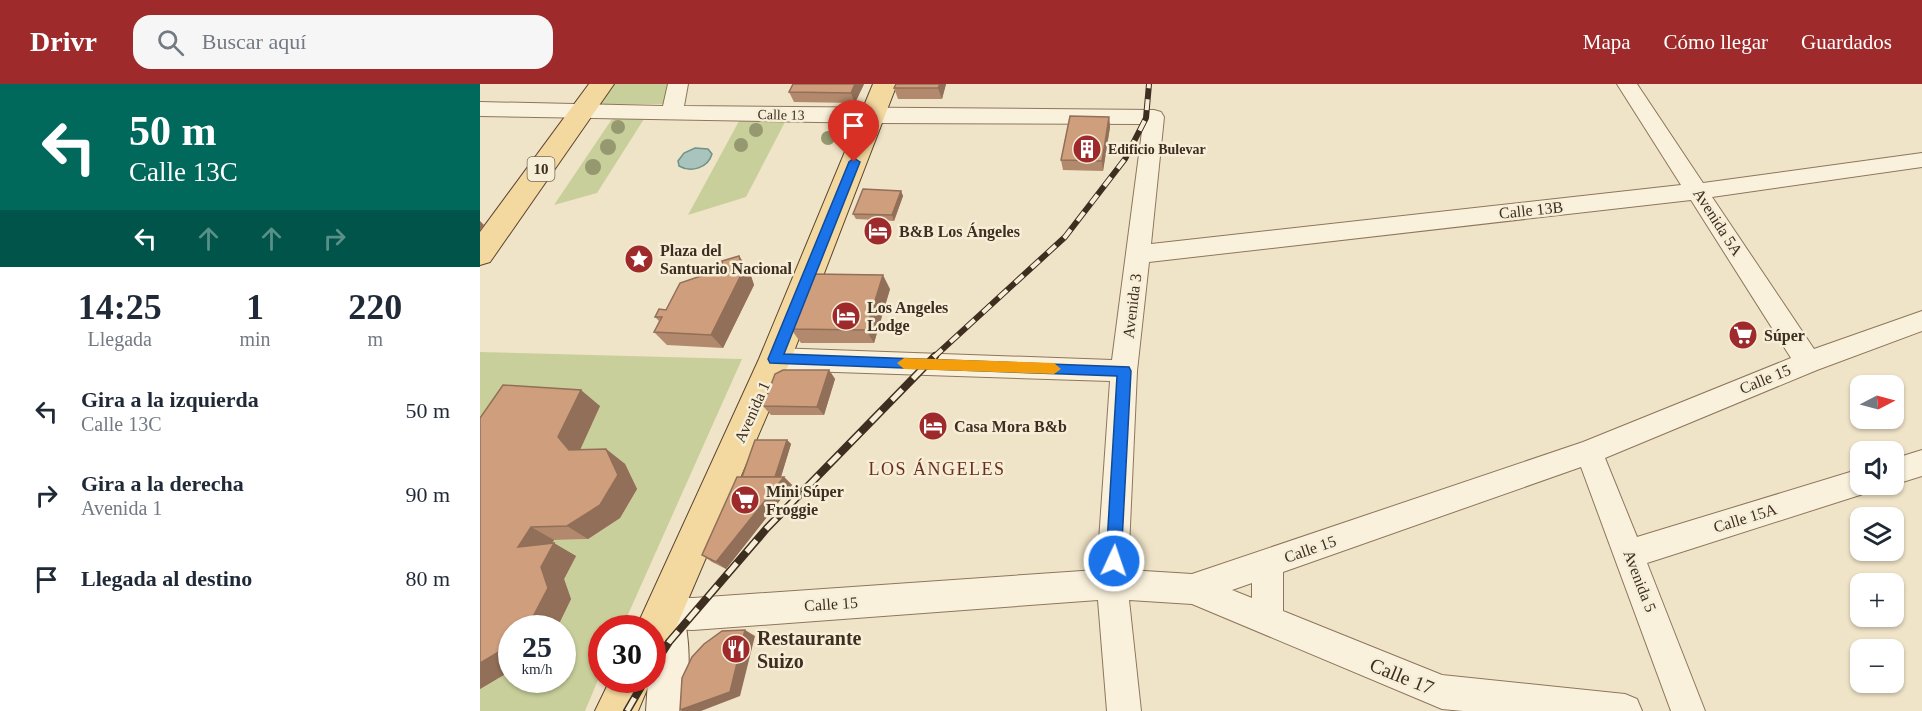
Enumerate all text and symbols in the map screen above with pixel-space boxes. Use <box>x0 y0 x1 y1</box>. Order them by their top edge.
search box <box>133 15 553 69</box>
text: Drivr <box>30 26 97 57</box>
icon: search <box>154 26 187 59</box>
text: Buscar aquí <box>202 29 306 54</box>
text: Mapa <box>1583 30 1631 54</box>
text: Cómo llegar <box>1664 30 1768 54</box>
text: Guardados <box>1801 30 1892 54</box>
pin <box>828 100 879 162</box>
street label: Calle 13 <box>757 107 805 123</box>
icon: left <box>30 108 108 186</box>
text: 50 m <box>129 108 217 154</box>
icon: arrive <box>837 109 870 142</box>
building icon: Edificio Bulevar <box>1071 133 1103 165</box>
place label: Edificio Bulevar <box>1108 142 1206 157</box>
text: Calle 13C <box>129 157 238 187</box>
road number: 10 <box>528 157 554 181</box>
street label: Avenida 5A <box>1690 185 1746 259</box>
street label: Calle 13B <box>1498 198 1564 222</box>
hotel icon: B&B Los Ángeles <box>862 215 894 247</box>
icon: left <box>129 222 162 255</box>
icon: ahead <box>192 222 225 255</box>
icon: ahead <box>255 222 288 255</box>
icon: right <box>318 222 351 255</box>
place label: B&B Los Ángeles <box>899 222 1020 241</box>
place label: Plaza del Santuario Nacional <box>660 242 793 277</box>
place icon: Plaza del Santuario Nacional <box>623 243 655 275</box>
street label: Avenida 3 <box>1120 273 1144 339</box>
text: 14:25 <box>78 287 162 327</box>
text: 1 <box>246 287 264 327</box>
text: 220 <box>348 287 402 327</box>
place label: Los Angeles Lodge <box>867 299 948 335</box>
hotel icon: Los Angeles Lodge <box>830 300 862 332</box>
supermarket icon: Súper <box>1727 319 1759 351</box>
place label: Súper <box>1764 327 1805 345</box>
text: Llegada <box>88 328 152 350</box>
text: min <box>239 328 271 350</box>
text: m <box>368 328 383 350</box>
street label: Calle 15 <box>1737 361 1793 397</box>
north arrow <box>1850 375 1904 429</box>
map controls <box>1850 375 1904 693</box>
street label: Avenida 1 <box>731 379 773 445</box>
text: Gira a la izquierda <box>81 387 259 412</box>
icon: left <box>30 395 63 428</box>
text: 50 m <box>405 398 450 423</box>
hotel icon: Casa Mora B&b <box>917 410 949 442</box>
text: Calle 13C <box>81 413 162 435</box>
place label: Casa Mora B&b <box>954 418 1067 435</box>
button: sound <box>1850 441 1904 495</box>
district label: LOS ÁNGELES <box>869 458 1006 479</box>
text: Gira a la derecha <box>81 471 244 496</box>
icon: right <box>30 479 63 512</box>
text: 90 m <box>405 482 450 507</box>
place label: Mini Súper Froggie <box>766 483 844 519</box>
supermarket icon: Mini Súper Froggie <box>729 484 761 516</box>
text: Avenida 1 <box>81 497 162 519</box>
street label: Calle 15A <box>1711 500 1779 536</box>
button: layers <box>1850 507 1904 561</box>
position arrow <box>1082 529 1146 593</box>
street label: Calle 15 <box>1282 532 1338 566</box>
street label: Avenida 5 <box>1620 548 1660 614</box>
icon: arrive <box>30 563 63 596</box>
text: Llegada al destino <box>81 566 252 591</box>
text: 80 m <box>405 566 450 591</box>
button: + <box>1850 573 1904 627</box>
street label: Calle 15 <box>804 594 858 614</box>
speed limit sign: 30 <box>588 615 666 693</box>
place label: Restaurante Suizo <box>757 627 862 672</box>
text: 25 <box>522 630 552 663</box>
restaurant icon: Restaurante Suizo <box>720 633 752 665</box>
button: − <box>1850 639 1904 693</box>
street label: Calle 17 <box>1367 653 1437 699</box>
text: km/h <box>522 661 552 677</box>

